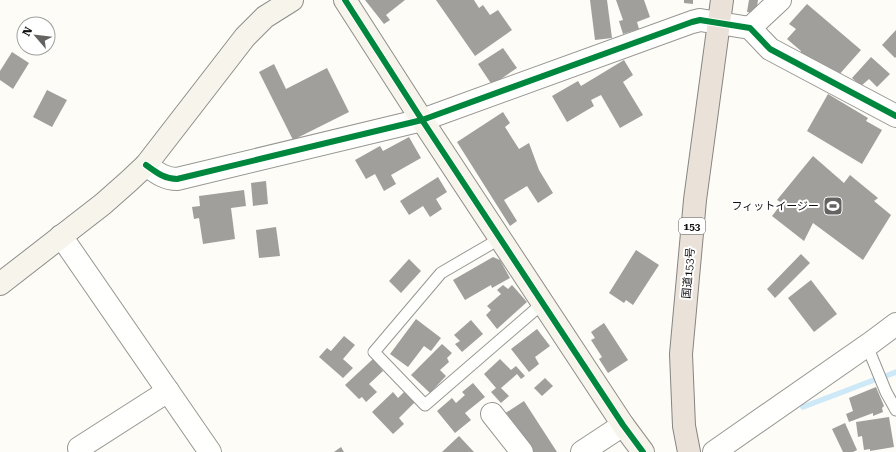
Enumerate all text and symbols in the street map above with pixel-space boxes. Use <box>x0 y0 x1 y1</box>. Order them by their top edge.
north arrow <box>16 16 56 56</box>
text: N <box>20 24 36 38</box>
sports icon: フィットイージー <box>822 195 844 217</box>
place label: フィットイージー <box>731 200 819 213</box>
road number: 153 <box>679 218 705 234</box>
street label: 国道153号 <box>680 247 697 299</box>

